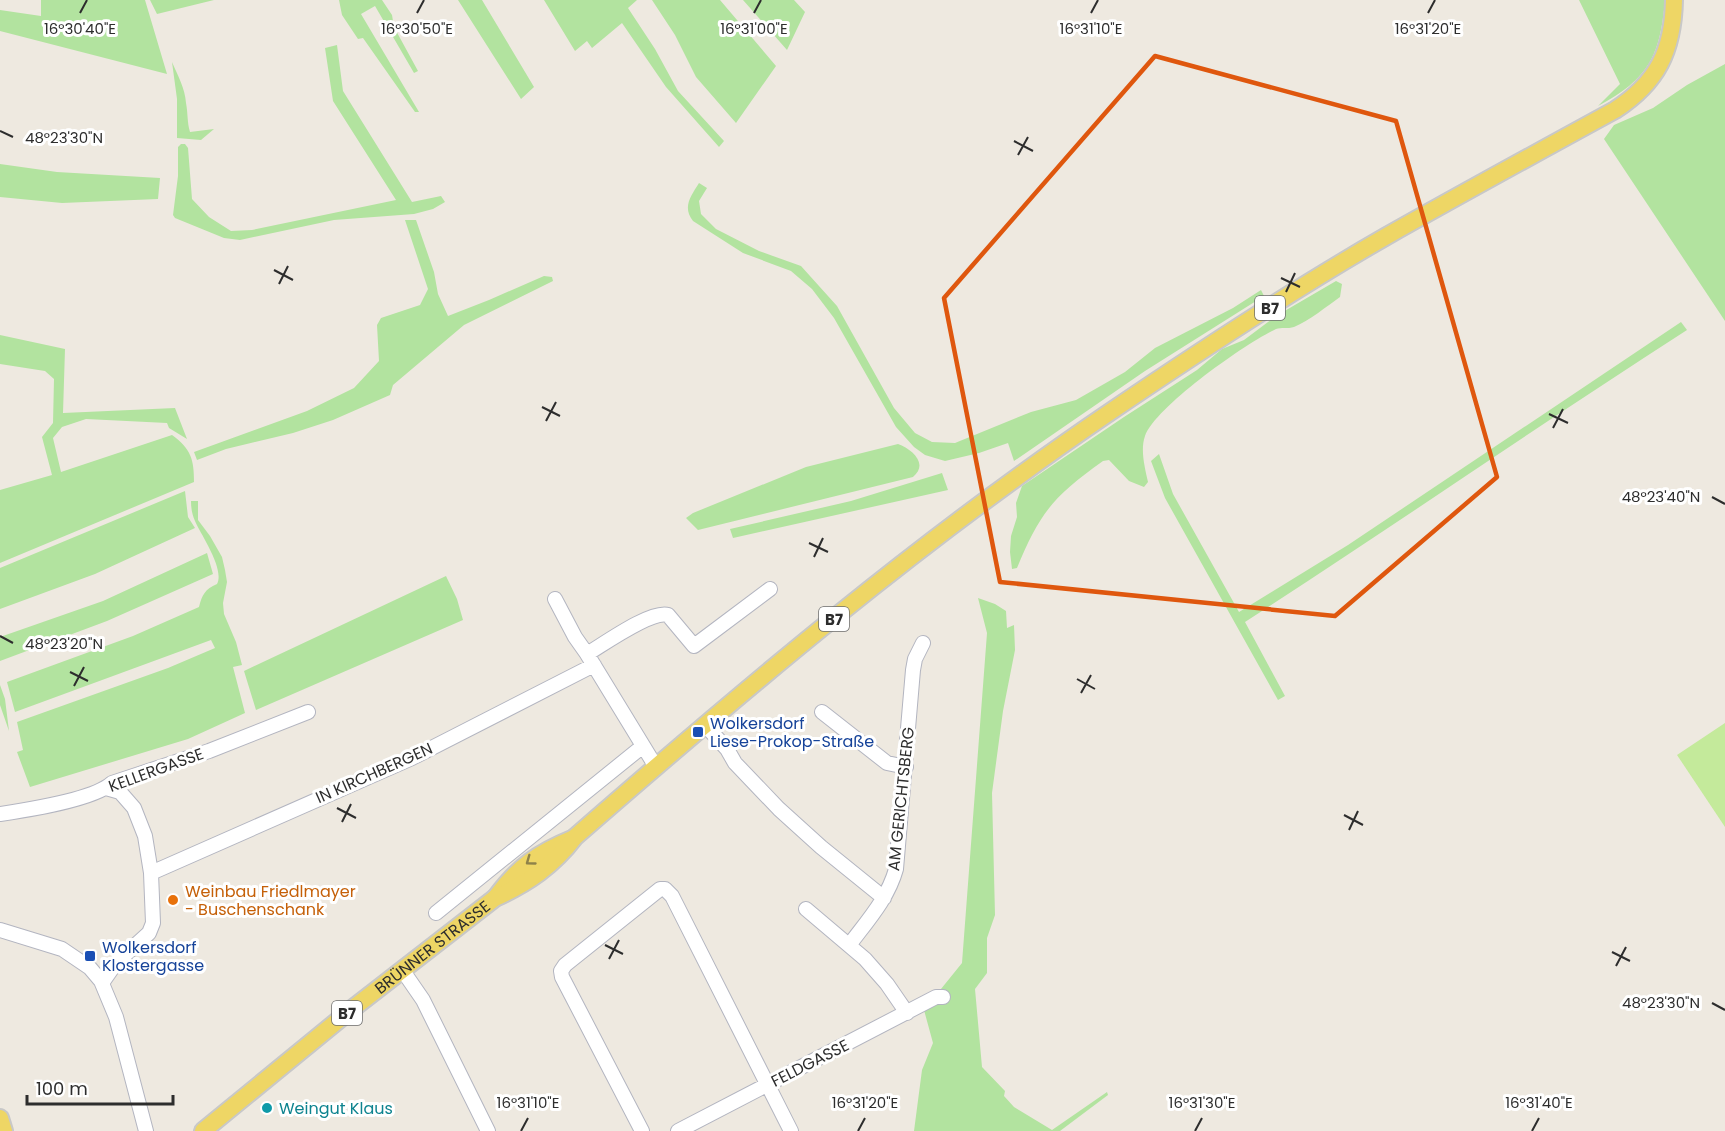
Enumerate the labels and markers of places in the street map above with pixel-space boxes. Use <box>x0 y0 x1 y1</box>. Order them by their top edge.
place label: Wolkersdorf Liese-Prokop-Straße <box>710 712 874 753</box>
marker: Wolkersdorf Liese-Prokop-Straße <box>691 725 705 739</box>
place label: Weinbau Friedlmayer - Buschenschank <box>185 880 356 921</box>
marker: Weinbau Friedlmayer - Buschenschank <box>166 893 180 907</box>
place label: Wolkersdorf Klostergasse <box>102 936 204 977</box>
marker: Wolkersdorf Klostergasse <box>83 949 97 963</box>
place label: Weingut Klaus <box>279 1097 393 1120</box>
marker: Weingut Klaus <box>260 1101 274 1115</box>

